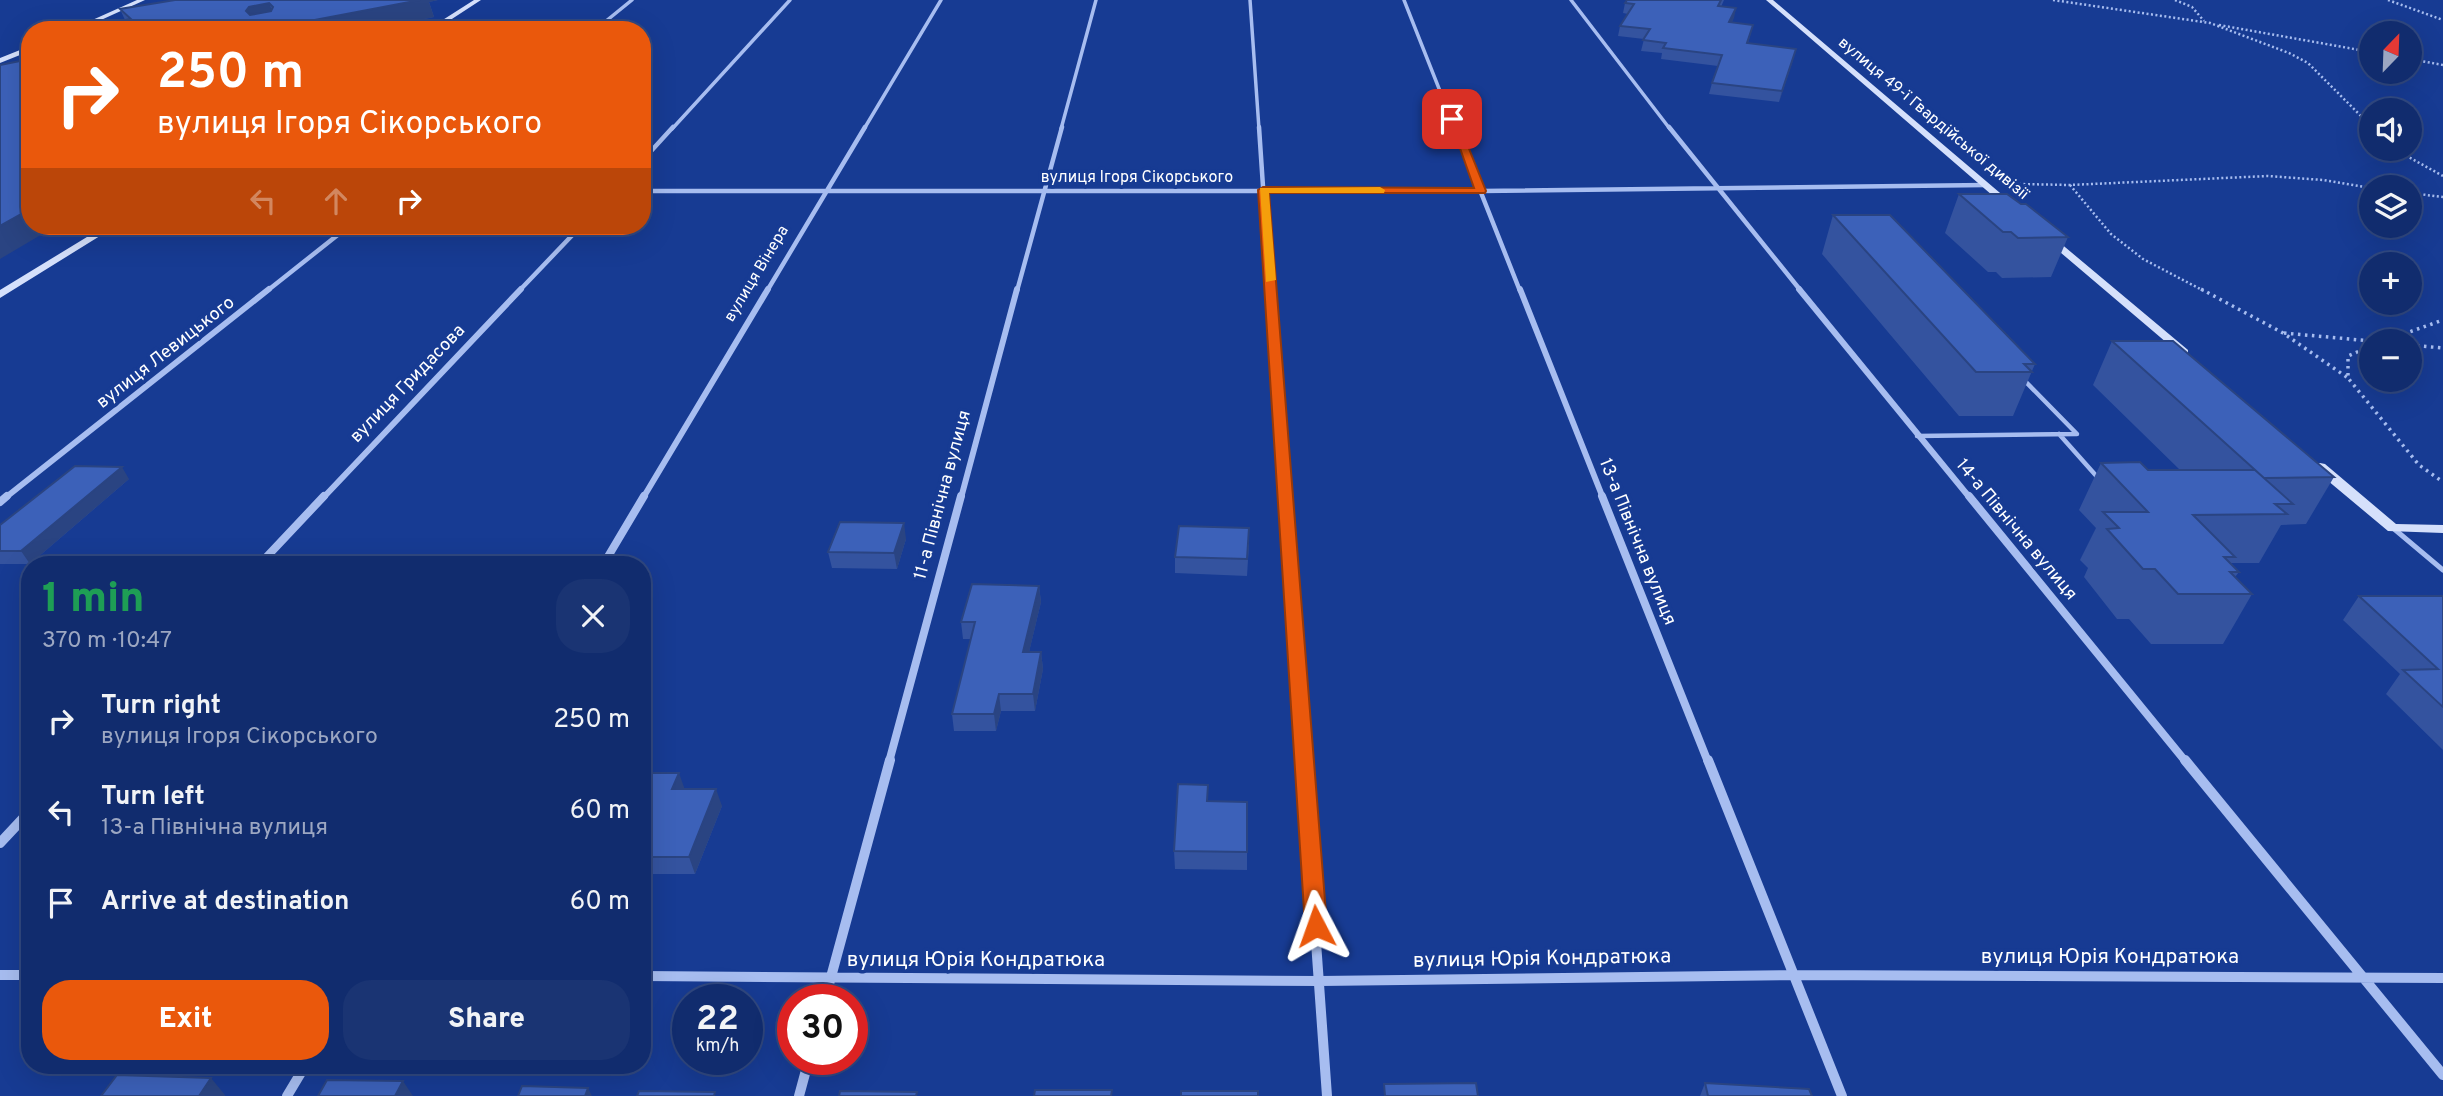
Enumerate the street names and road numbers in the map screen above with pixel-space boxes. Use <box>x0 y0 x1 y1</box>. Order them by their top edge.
street label: вулиця 49-ї Гвардійської дивізії <box>1834 33 2033 205</box>
street label: вулиця Ігоря Сікорського <box>1041 168 1233 188</box>
street label: вулиця Вінера <box>720 222 794 326</box>
street label: вулиця Левицького <box>92 292 240 414</box>
street label: вулиця Гридасова <box>345 320 471 448</box>
street label: 11-а Північна вулиця <box>909 408 977 582</box>
street label: 13-а Північна вулиця <box>1593 455 1681 629</box>
street label: 14-а Північна вулиця <box>1950 455 2082 605</box>
street label: вулиця Юрія Кондратюка <box>1413 943 1671 975</box>
street label: вулиця Юрія Кондратюка <box>1981 944 2239 971</box>
street label: вулиця Юрія Кондратюка <box>847 947 1105 974</box>

